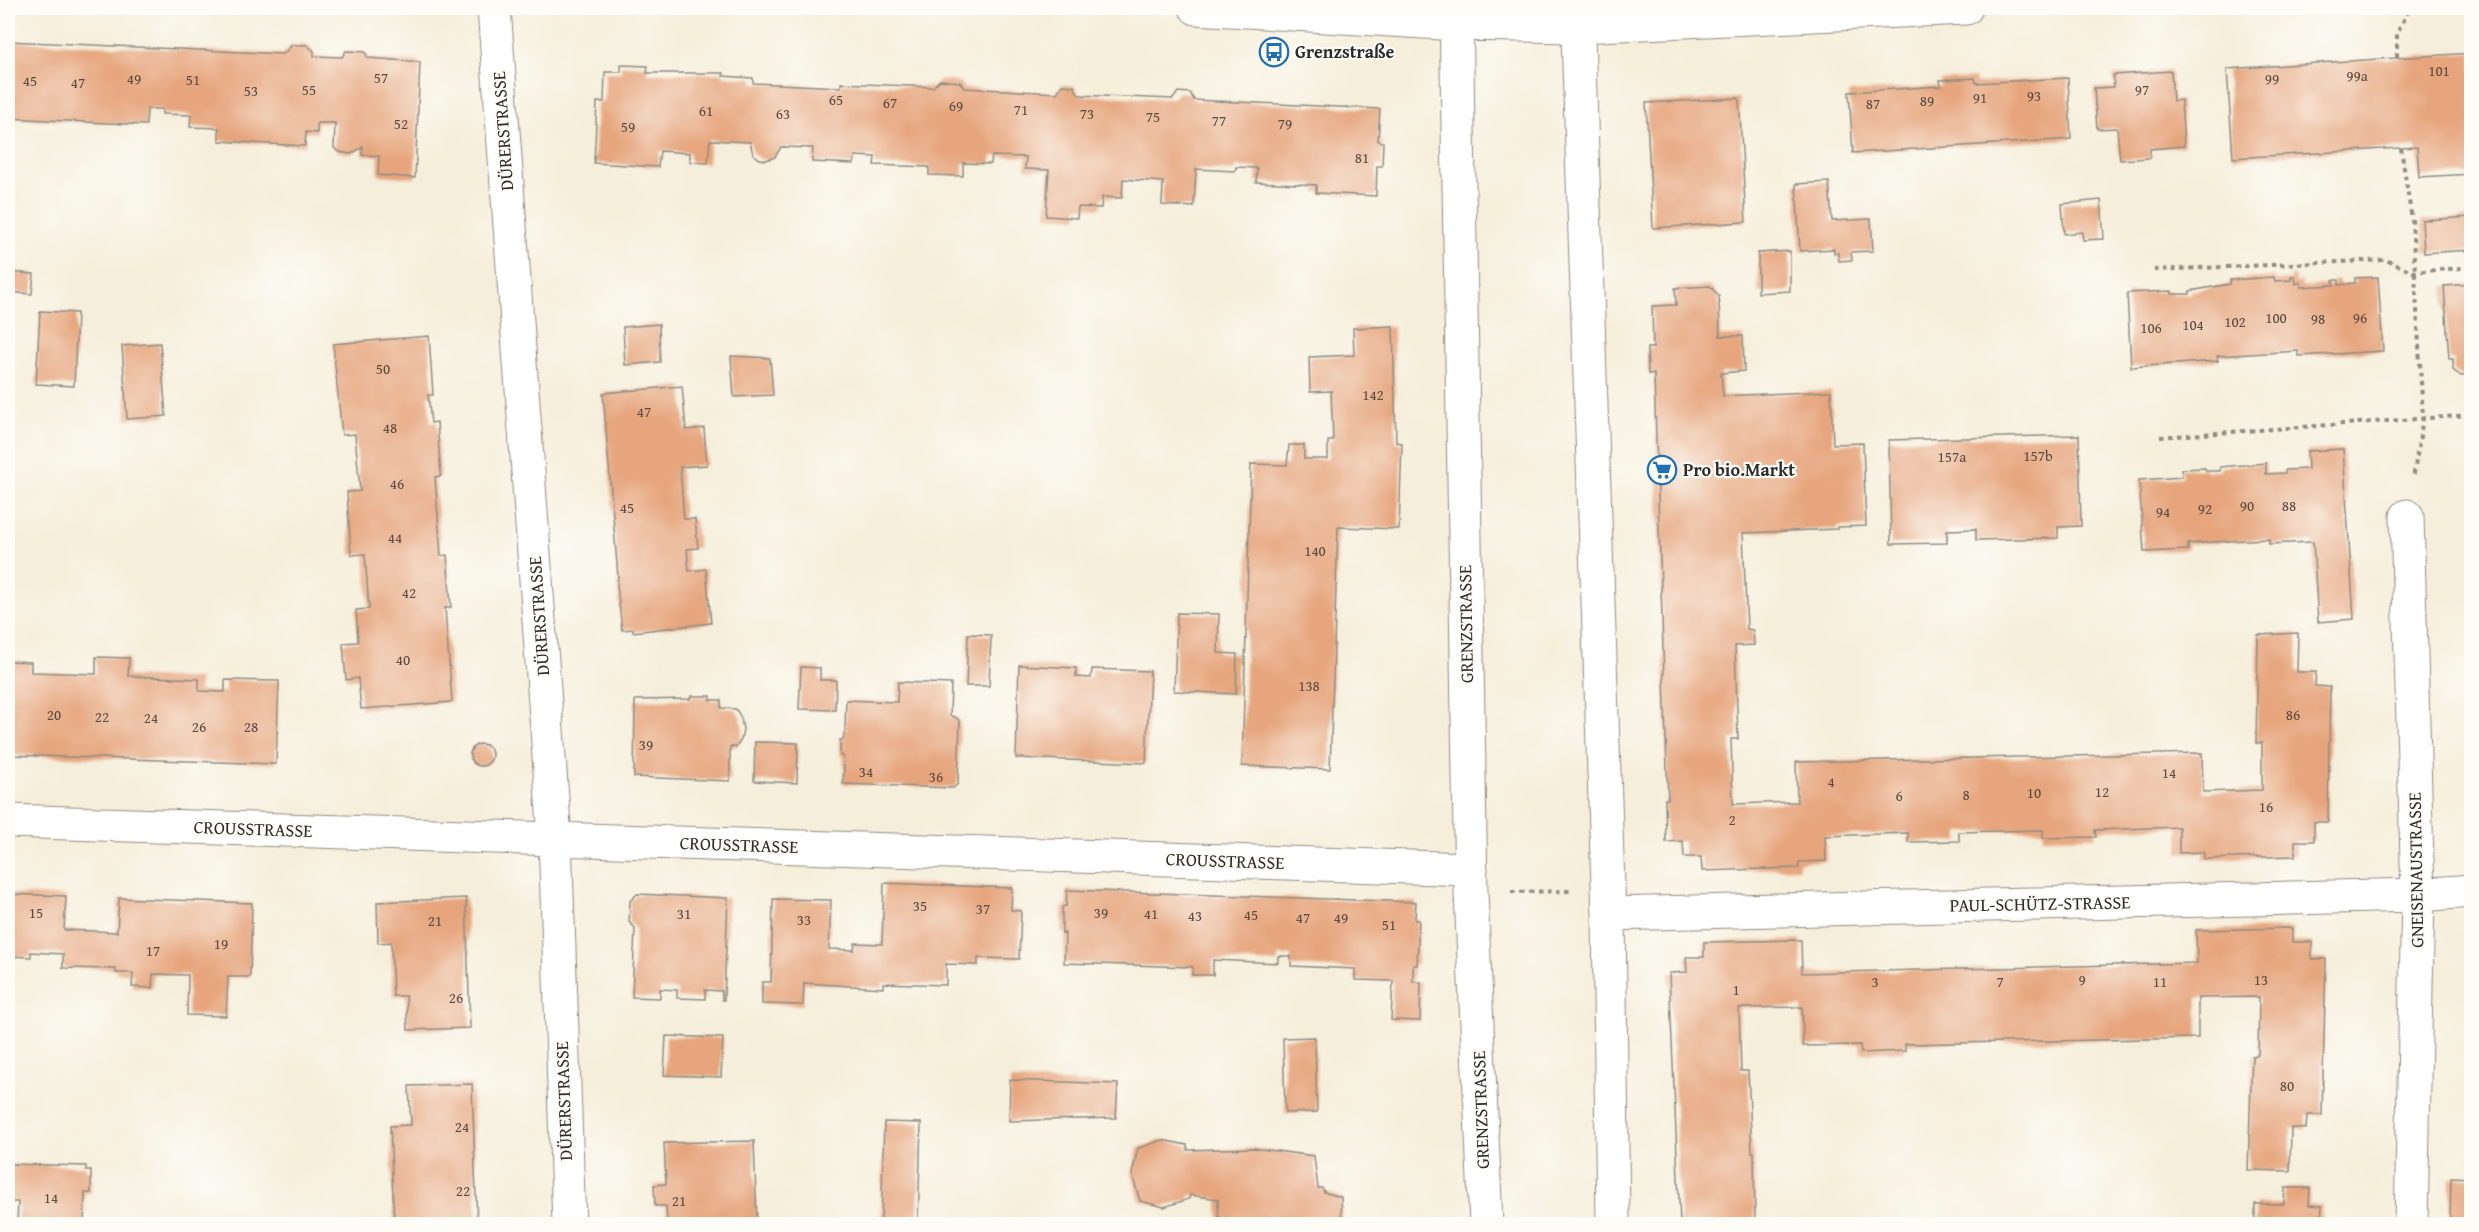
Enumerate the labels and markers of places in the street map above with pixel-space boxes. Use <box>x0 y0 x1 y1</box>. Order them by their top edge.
bus stop icon: Grenzstraße <box>1258 36 1290 68</box>
place label: Grenzstraße <box>1295 38 1395 65</box>
supermarket icon: Pro bio.Markt <box>1646 454 1678 486</box>
place label: Pro bio.Markt <box>1683 456 1795 483</box>

